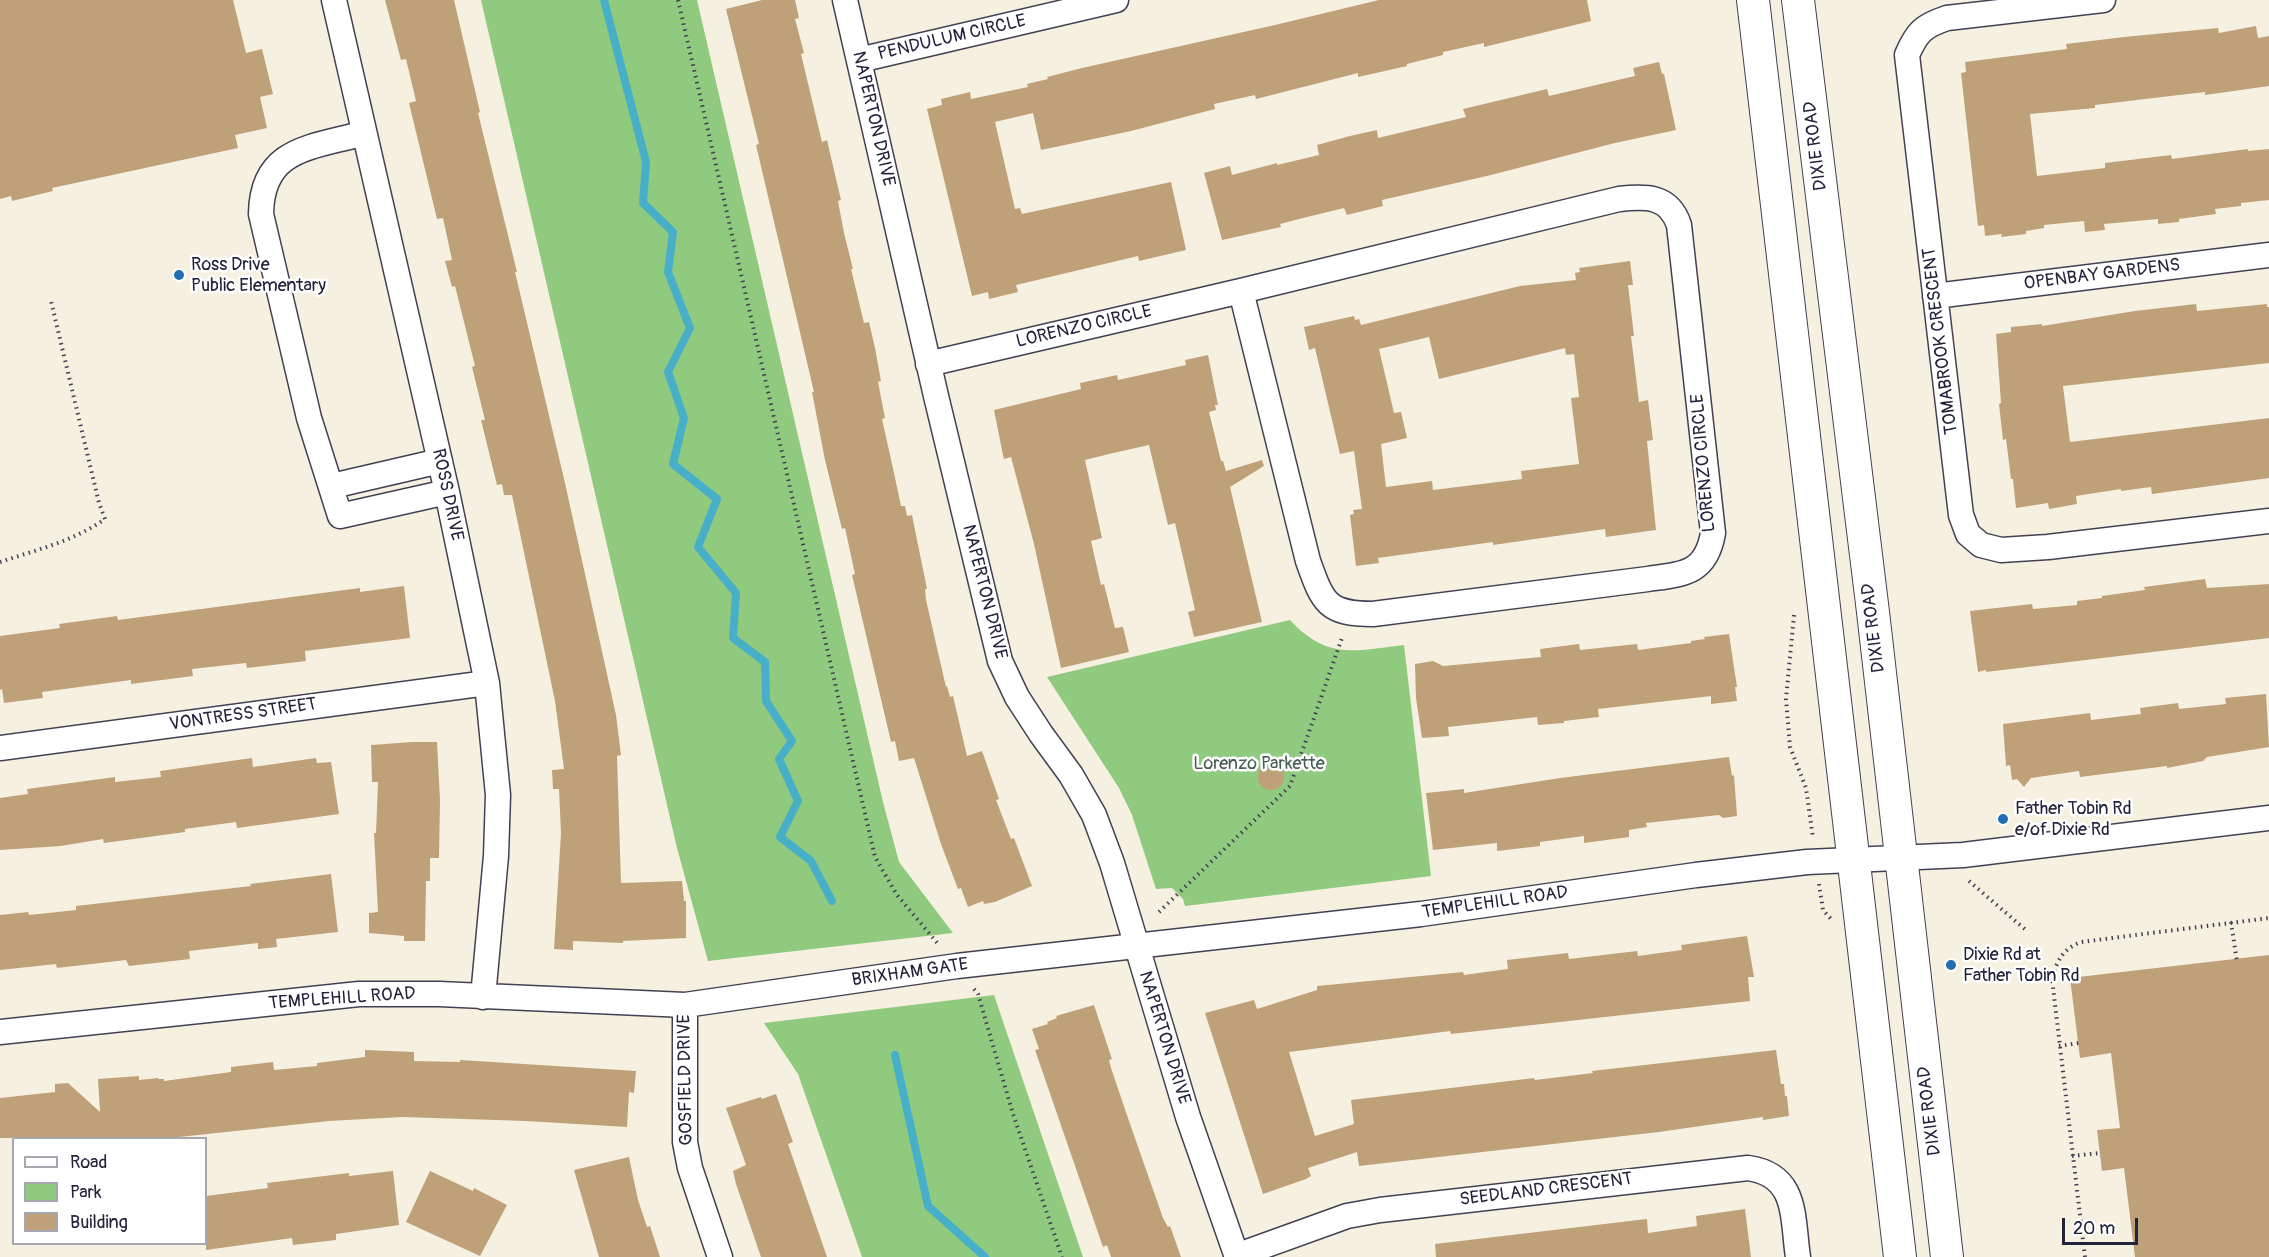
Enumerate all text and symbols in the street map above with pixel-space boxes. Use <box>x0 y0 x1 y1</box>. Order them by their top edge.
street label: PENDULUM CIRCLE <box>876 10 1028 66</box>
street label: NAPERTON DRIVE <box>847 49 899 189</box>
street label: DIXIE ROAD <box>1800 100 1832 192</box>
street label: TOMABROOK CRESCENT <box>1919 246 1963 436</box>
place label: Ross Drive Public Elementary <box>191 254 326 296</box>
street label: OPENBAY GARDENS <box>2023 255 2181 295</box>
marker: Ross Drive Public Elementary <box>172 268 186 282</box>
street label: LORENZO CIRCLE <box>1014 301 1154 353</box>
street label: LORENZO CIRCLE <box>1687 393 1721 533</box>
street label: ROSS DRIVE <box>427 447 467 543</box>
street label: NAPERTON DRIVE <box>957 522 1011 662</box>
street label: DIXIE ROAD <box>1858 582 1890 674</box>
street label: VONTRESS STREET <box>168 694 318 736</box>
park label: Lorenzo Parkette <box>1193 753 1325 775</box>
place label: Father Tobin Rd e/of Dixie Rd <box>2015 798 2132 840</box>
marker: Father Tobin Rd e/of Dixie Rd <box>1996 812 2010 826</box>
street label: TEMPLEHILL ROAD <box>1421 882 1569 924</box>
place label: Dixie Rd at Father Tobin Rd <box>1963 944 2080 986</box>
street label: BRIXHAM GATE <box>850 954 970 992</box>
marker: Dixie Rd at Father Tobin Rd <box>1944 958 1958 972</box>
street label: NAPERTON DRIVE <box>1134 969 1194 1107</box>
street label: TEMPLEHILL ROAD <box>268 983 416 1015</box>
street label: GOSFIELD DRIVE <box>674 1014 698 1146</box>
street label: DIXIE ROAD <box>1914 1065 1946 1157</box>
legend <box>12 1137 207 1245</box>
text: Road <box>70 1151 107 1174</box>
street label: SEEDLAND CRESCENT <box>1458 1169 1634 1211</box>
text: Park <box>70 1181 102 1204</box>
scale bar <box>2065 1206 2142 1244</box>
text: Building <box>70 1211 128 1234</box>
text: 20 m <box>2073 1217 2115 1240</box>

